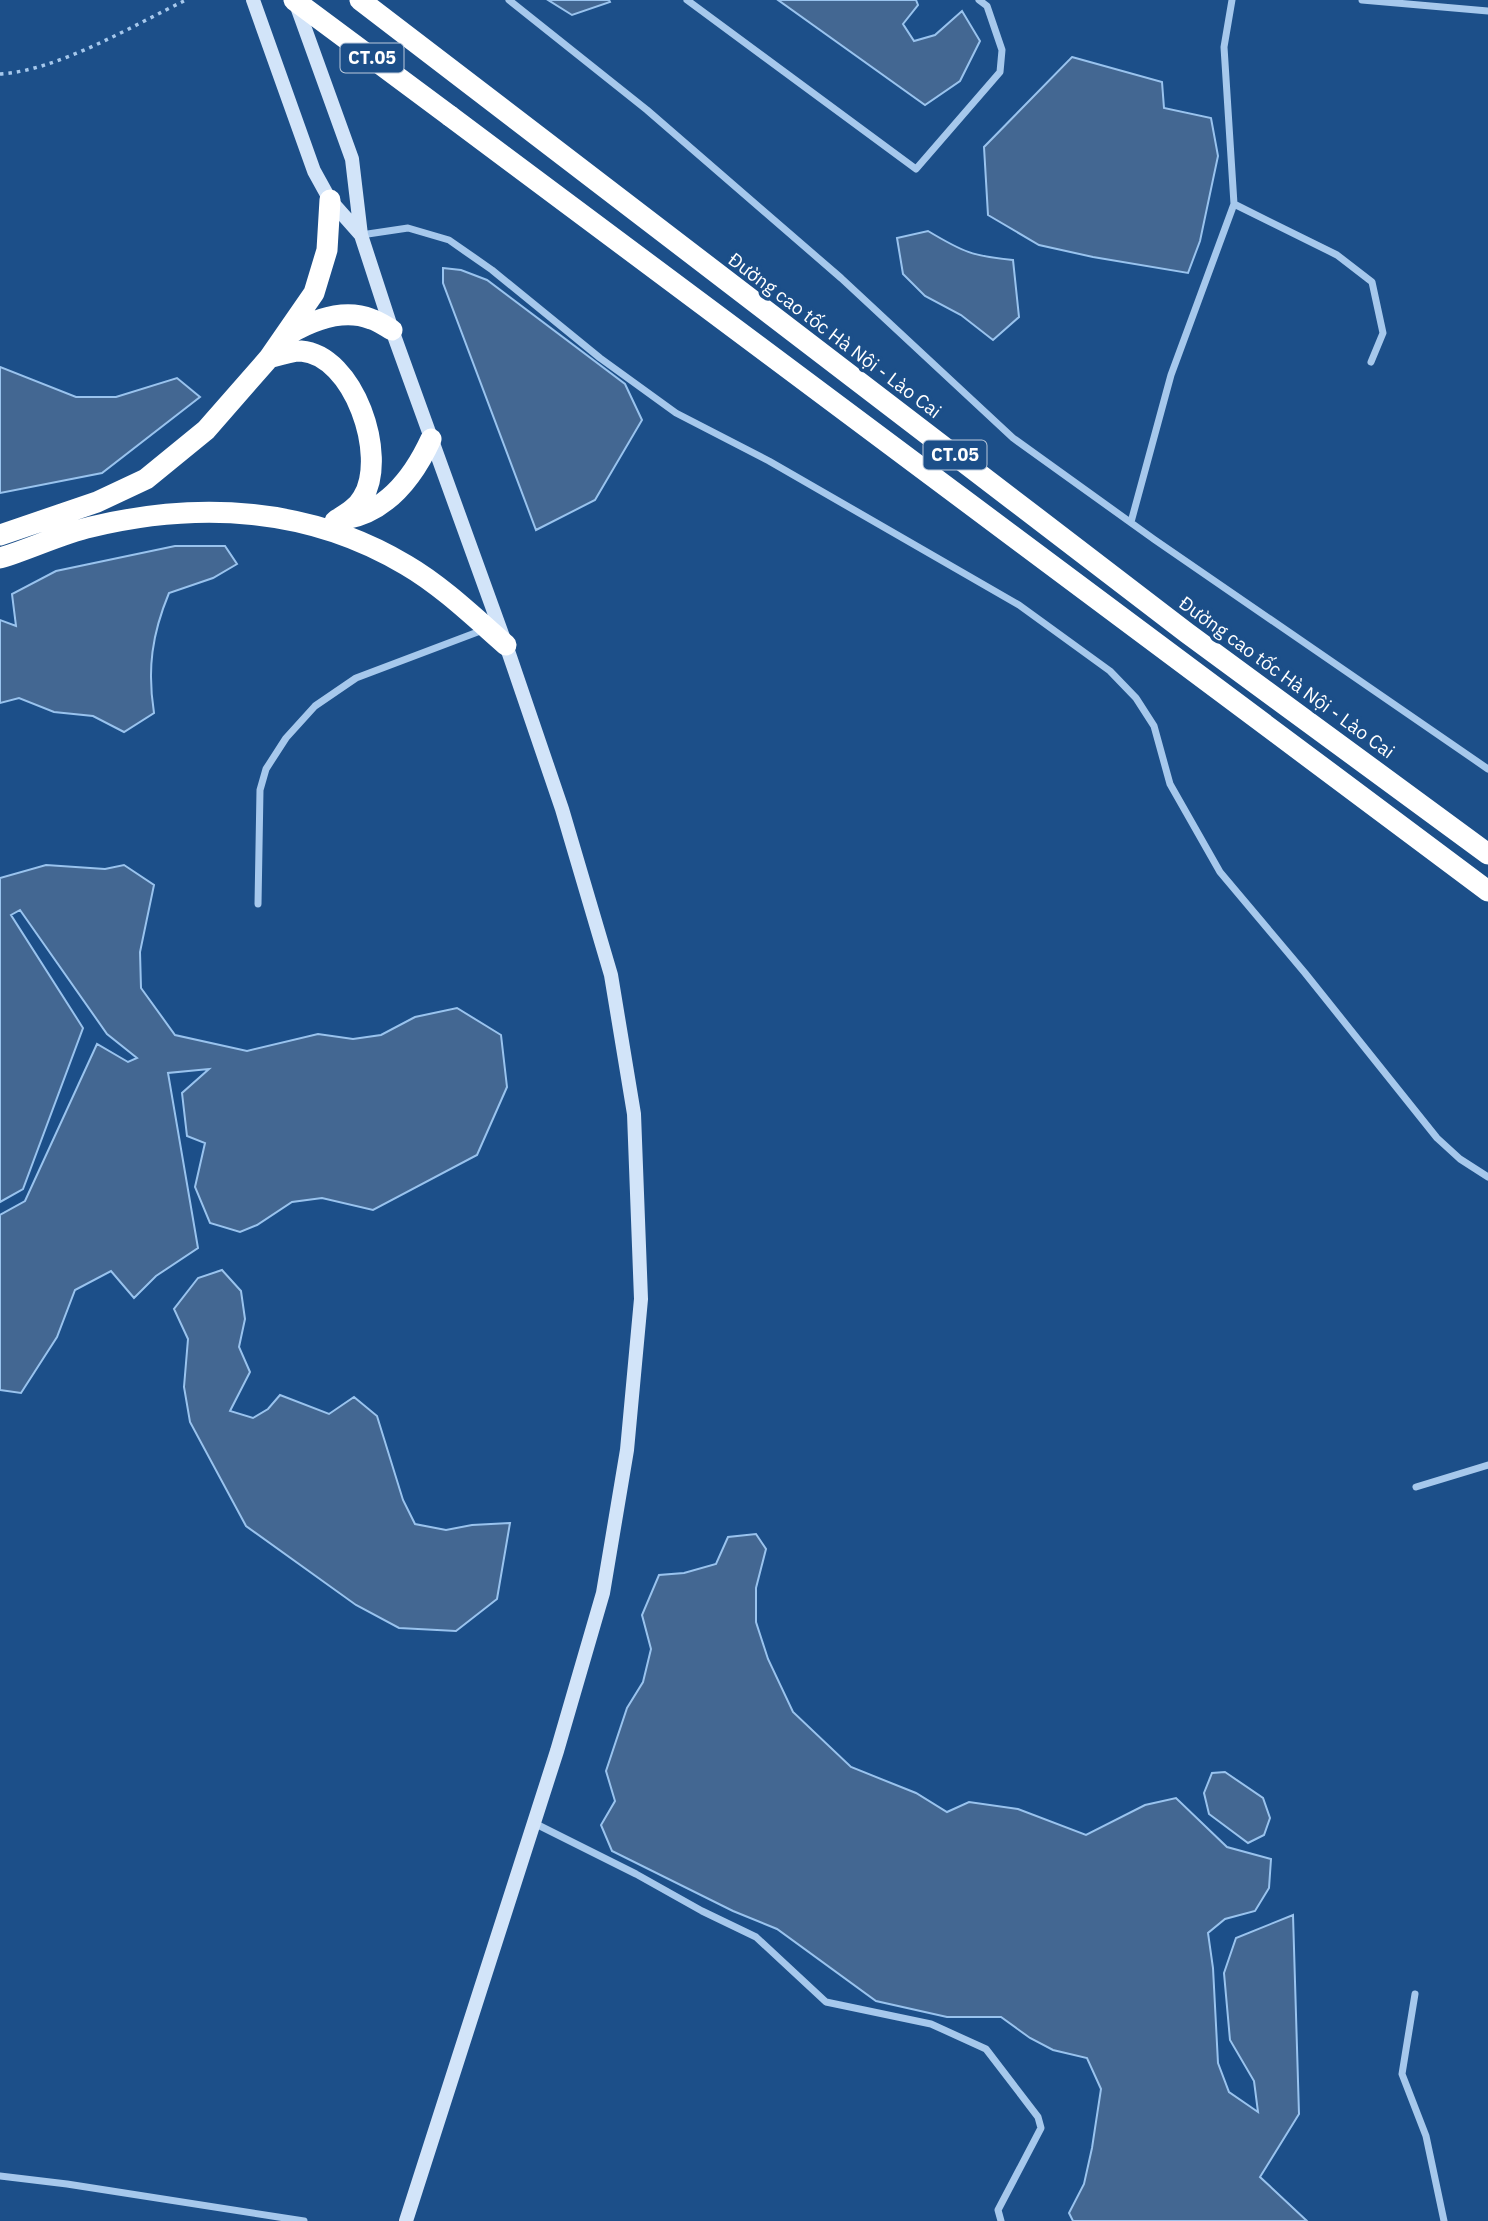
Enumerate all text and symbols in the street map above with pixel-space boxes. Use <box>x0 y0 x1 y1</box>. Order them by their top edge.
road number: CT.05 <box>340 44 404 72</box>
street label: Đường cao tốc Hà Nội - Lào Cai <box>724 247 946 423</box>
road number: CT.05 <box>923 440 986 470</box>
street label: Đường cao tốc Hà Nội - Lào Cai <box>1175 591 1399 763</box>

